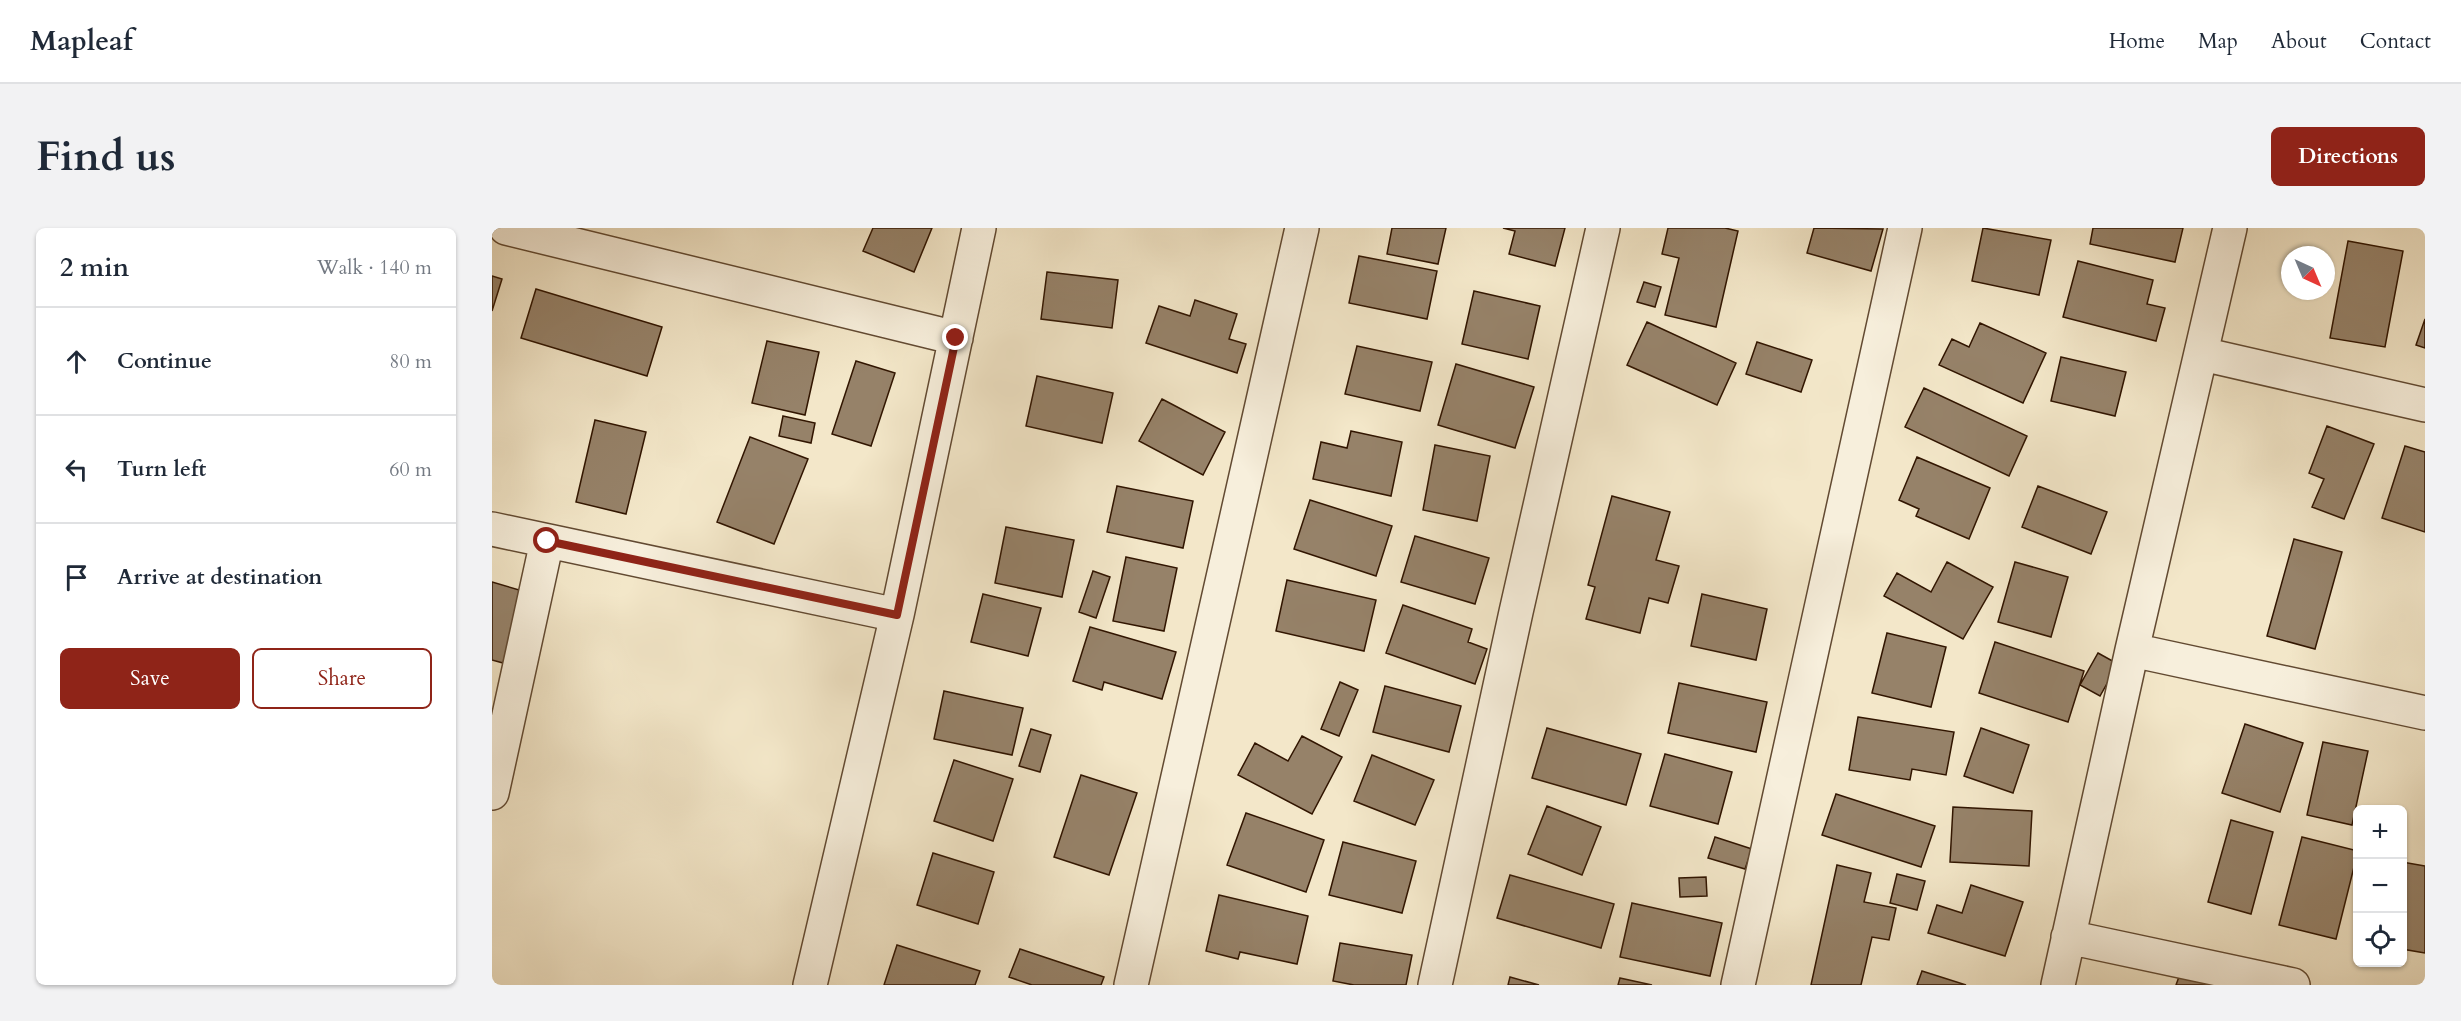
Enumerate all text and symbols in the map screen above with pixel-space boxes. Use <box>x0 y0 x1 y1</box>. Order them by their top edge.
text: Mapleaf <box>30 22 133 60</box>
text: Home <box>2109 27 2165 56</box>
text: Map <box>2198 27 2238 56</box>
text: About <box>2271 27 2327 56</box>
text: Contact <box>2360 27 2431 56</box>
button: Directions <box>2271 127 2425 186</box>
text: Find us <box>36 128 176 185</box>
north arrow <box>2281 246 2335 300</box>
text: 2 min <box>60 250 129 285</box>
text: Walk · 140 m <box>317 254 432 281</box>
route end <box>942 324 968 350</box>
icon: ahead <box>60 345 93 378</box>
text: Continue <box>117 346 212 376</box>
text: 80 m <box>389 348 432 375</box>
icon: left <box>60 453 93 486</box>
text: Turn left <box>117 454 206 484</box>
text: 60 m <box>389 456 432 483</box>
route start <box>533 527 559 553</box>
icon: arrive <box>60 561 93 594</box>
text: Arrive at destination <box>117 562 322 592</box>
button: Save <box>60 648 240 709</box>
button: Share <box>252 648 432 709</box>
map controls <box>2353 805 2407 967</box>
button: + <box>2353 805 2407 859</box>
button: − <box>2353 859 2407 913</box>
button: locate <box>2353 913 2407 967</box>

